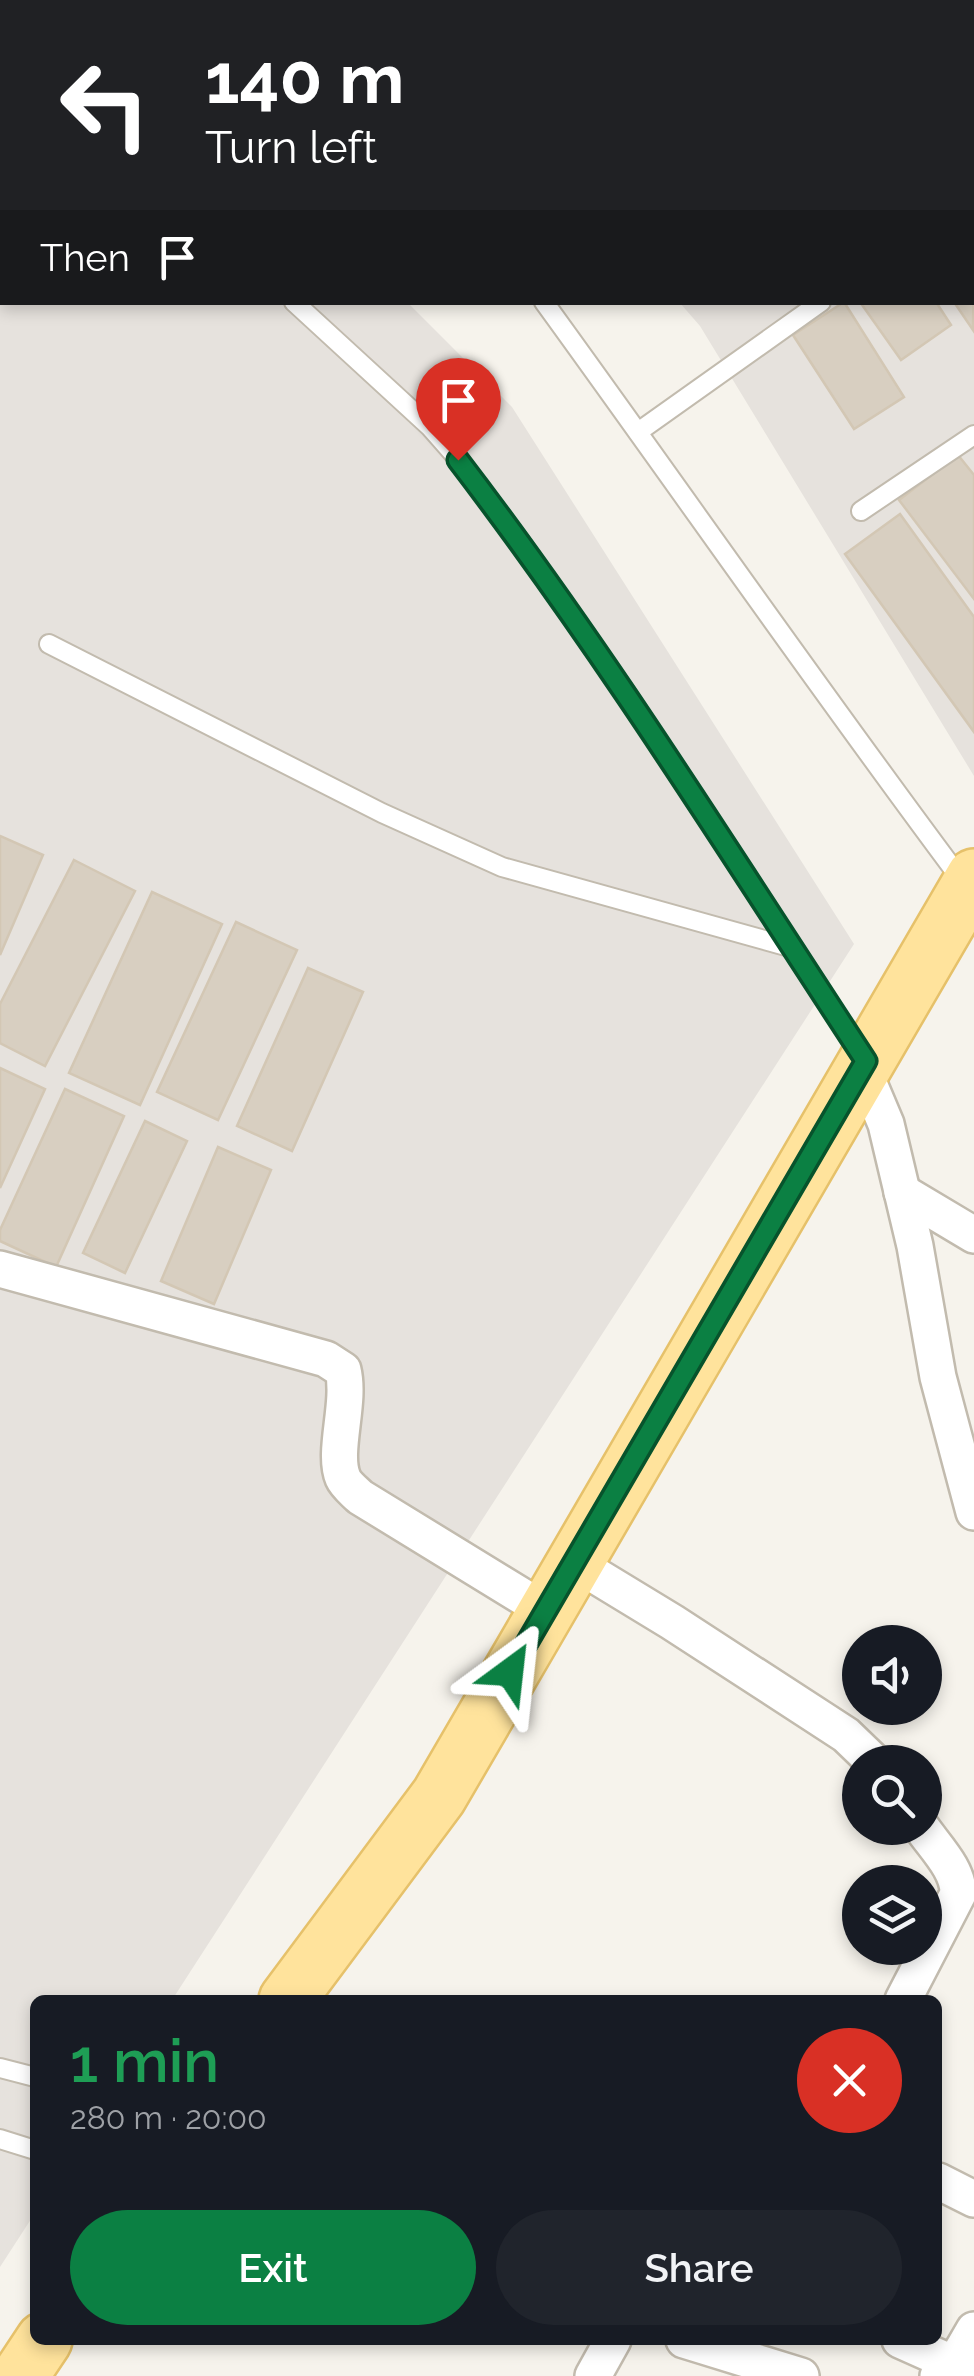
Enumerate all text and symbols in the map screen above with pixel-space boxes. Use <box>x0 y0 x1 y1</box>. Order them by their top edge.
text: 140 m <box>205 37 405 119</box>
icon: left <box>40 40 170 170</box>
text: Turn left <box>205 121 377 174</box>
icon: arrive <box>150 230 205 285</box>
text: Then <box>40 235 130 280</box>
pin <box>416 358 501 461</box>
icon: arrive <box>431 373 486 428</box>
position arrow <box>458 1620 562 1724</box>
map controls <box>842 1625 942 1965</box>
button: sound <box>842 1625 942 1725</box>
button: search <box>842 1745 942 1845</box>
button: layers <box>842 1865 942 1965</box>
text: 1 min <box>70 2026 219 2096</box>
button: close <box>797 2028 902 2133</box>
text: 280 m · 20:00 <box>70 2099 267 2136</box>
button: Exit <box>70 2210 476 2325</box>
button: Share <box>496 2210 902 2325</box>

